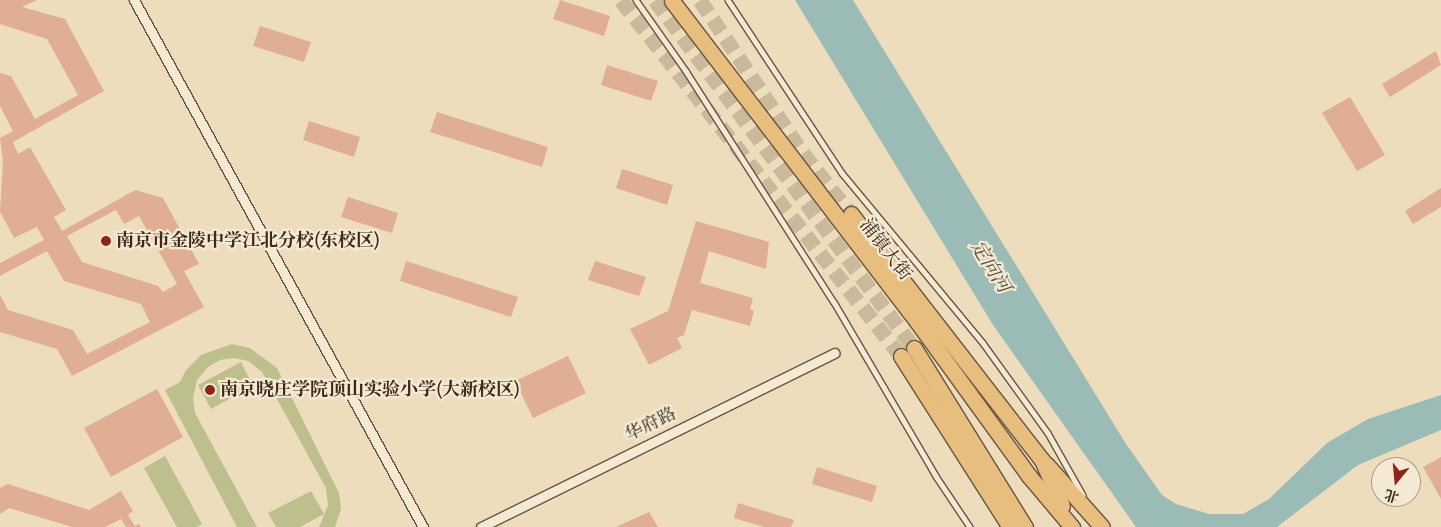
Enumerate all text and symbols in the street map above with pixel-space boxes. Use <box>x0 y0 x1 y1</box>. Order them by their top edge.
street label: 浦镇大街 <box>854 215 916 285</box>
place label: 南京市金陵中学江北分校(东校区) <box>116 230 380 252</box>
marker: 南京市金陵中学江北分校(东校区) <box>100 235 112 247</box>
water label: 定向河 <box>965 237 1015 297</box>
place label: 南京晓庄学院顶山实验小学(大新校区) <box>220 379 520 401</box>
marker: 南京晓庄学院顶山实验小学(大新校区) <box>204 384 216 396</box>
street label: 华府路 <box>622 403 680 447</box>
north arrow <box>1371 457 1421 507</box>
text: 北 <box>1382 485 1401 507</box>

